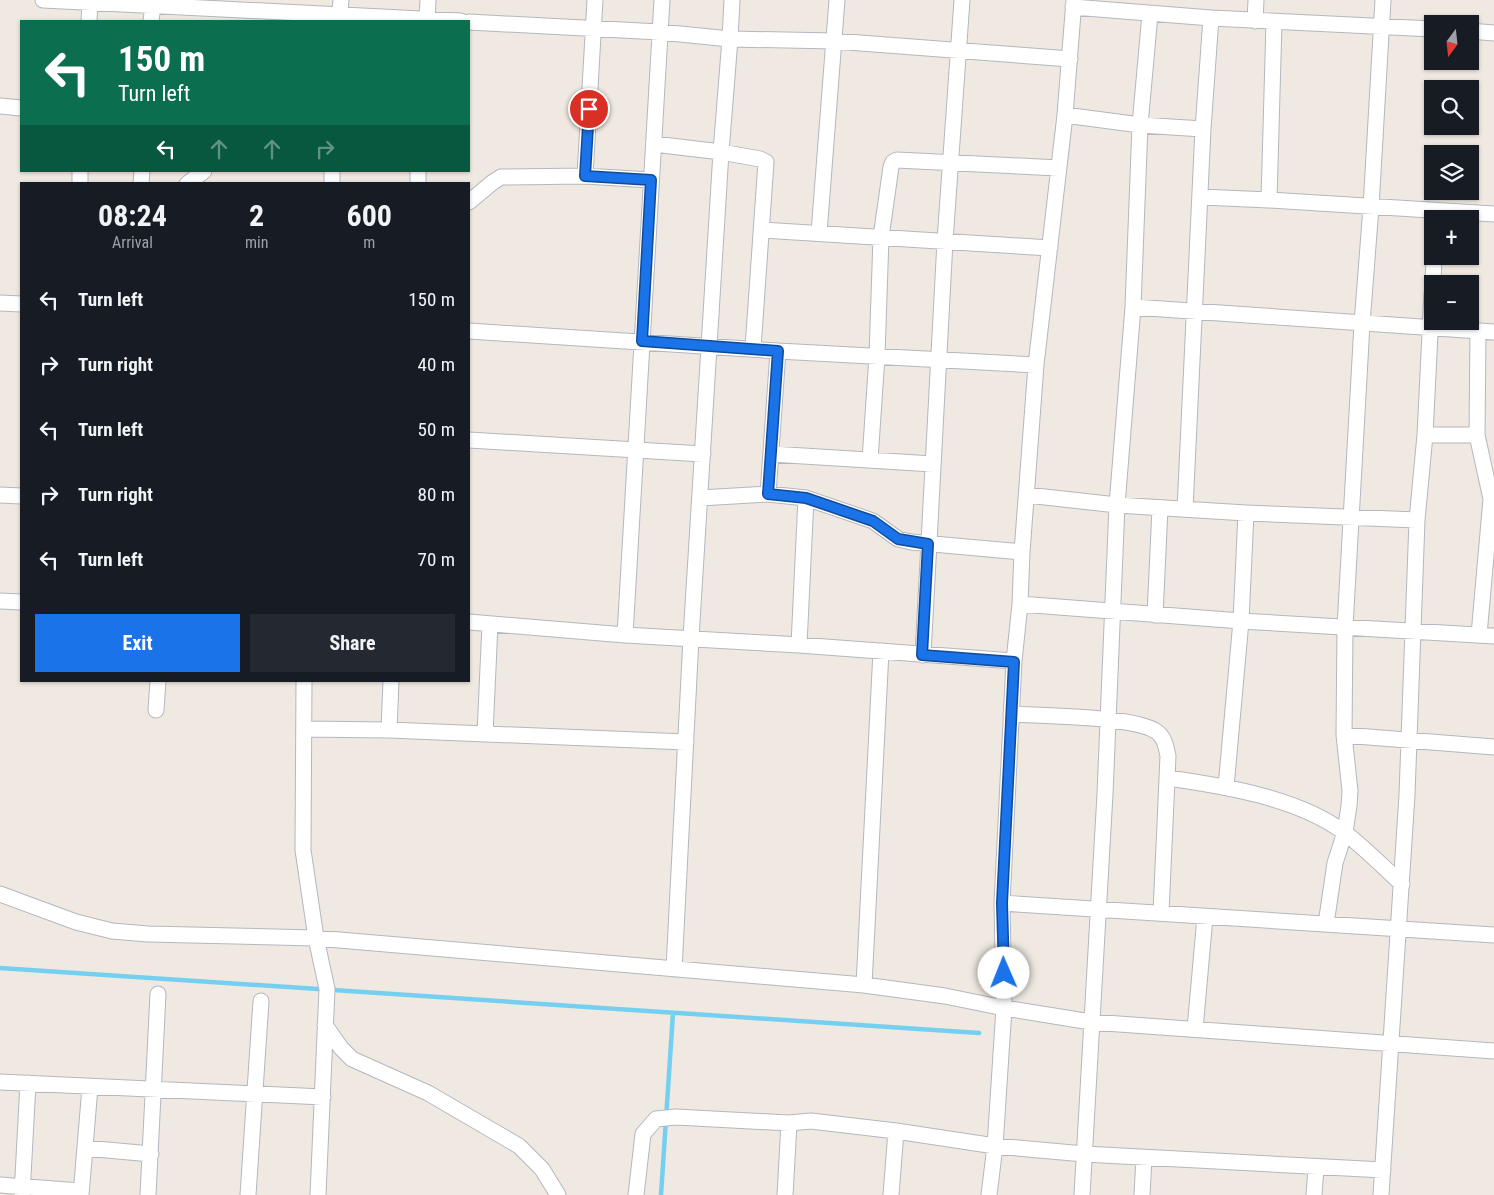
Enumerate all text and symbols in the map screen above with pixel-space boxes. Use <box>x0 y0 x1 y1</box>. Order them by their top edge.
north arrow <box>1424 15 1479 70</box>
map controls <box>1424 15 1479 330</box>
text: 150 m <box>118 39 205 80</box>
icon: left <box>35 40 100 105</box>
button: search <box>1424 80 1479 135</box>
text: Turn left <box>118 81 190 106</box>
pin <box>568 88 610 130</box>
icon: arrive <box>575 95 603 123</box>
icon: left <box>152 135 180 163</box>
icon: ahead <box>205 135 233 163</box>
icon: ahead <box>258 135 286 163</box>
icon: right <box>311 135 339 163</box>
button: layers <box>1424 145 1479 200</box>
text: 08:24 <box>98 198 167 233</box>
text: 2 <box>249 198 264 233</box>
text: 600 <box>346 198 392 233</box>
button: + <box>1424 210 1479 265</box>
text: Arrival <box>112 233 153 252</box>
text: min <box>245 233 268 252</box>
text: m <box>363 233 375 252</box>
button: − <box>1424 275 1479 330</box>
icon: left <box>35 286 63 314</box>
text: Turn left <box>78 288 143 311</box>
text: 150 m <box>408 288 455 311</box>
icon: right <box>35 351 63 379</box>
text: Turn right <box>78 353 153 376</box>
text: 40 m <box>418 353 455 376</box>
icon: left <box>35 416 63 444</box>
text: Turn left <box>78 418 143 441</box>
text: 50 m <box>418 418 455 441</box>
icon: right <box>35 481 63 509</box>
text: Turn right <box>78 483 153 506</box>
text: 80 m <box>418 483 455 506</box>
icon: left <box>35 546 63 574</box>
text: Turn left <box>78 548 143 571</box>
text: 70 m <box>418 548 455 571</box>
button: Exit <box>35 614 240 672</box>
button: Share <box>250 614 455 672</box>
position arrow <box>977 946 1029 998</box>

